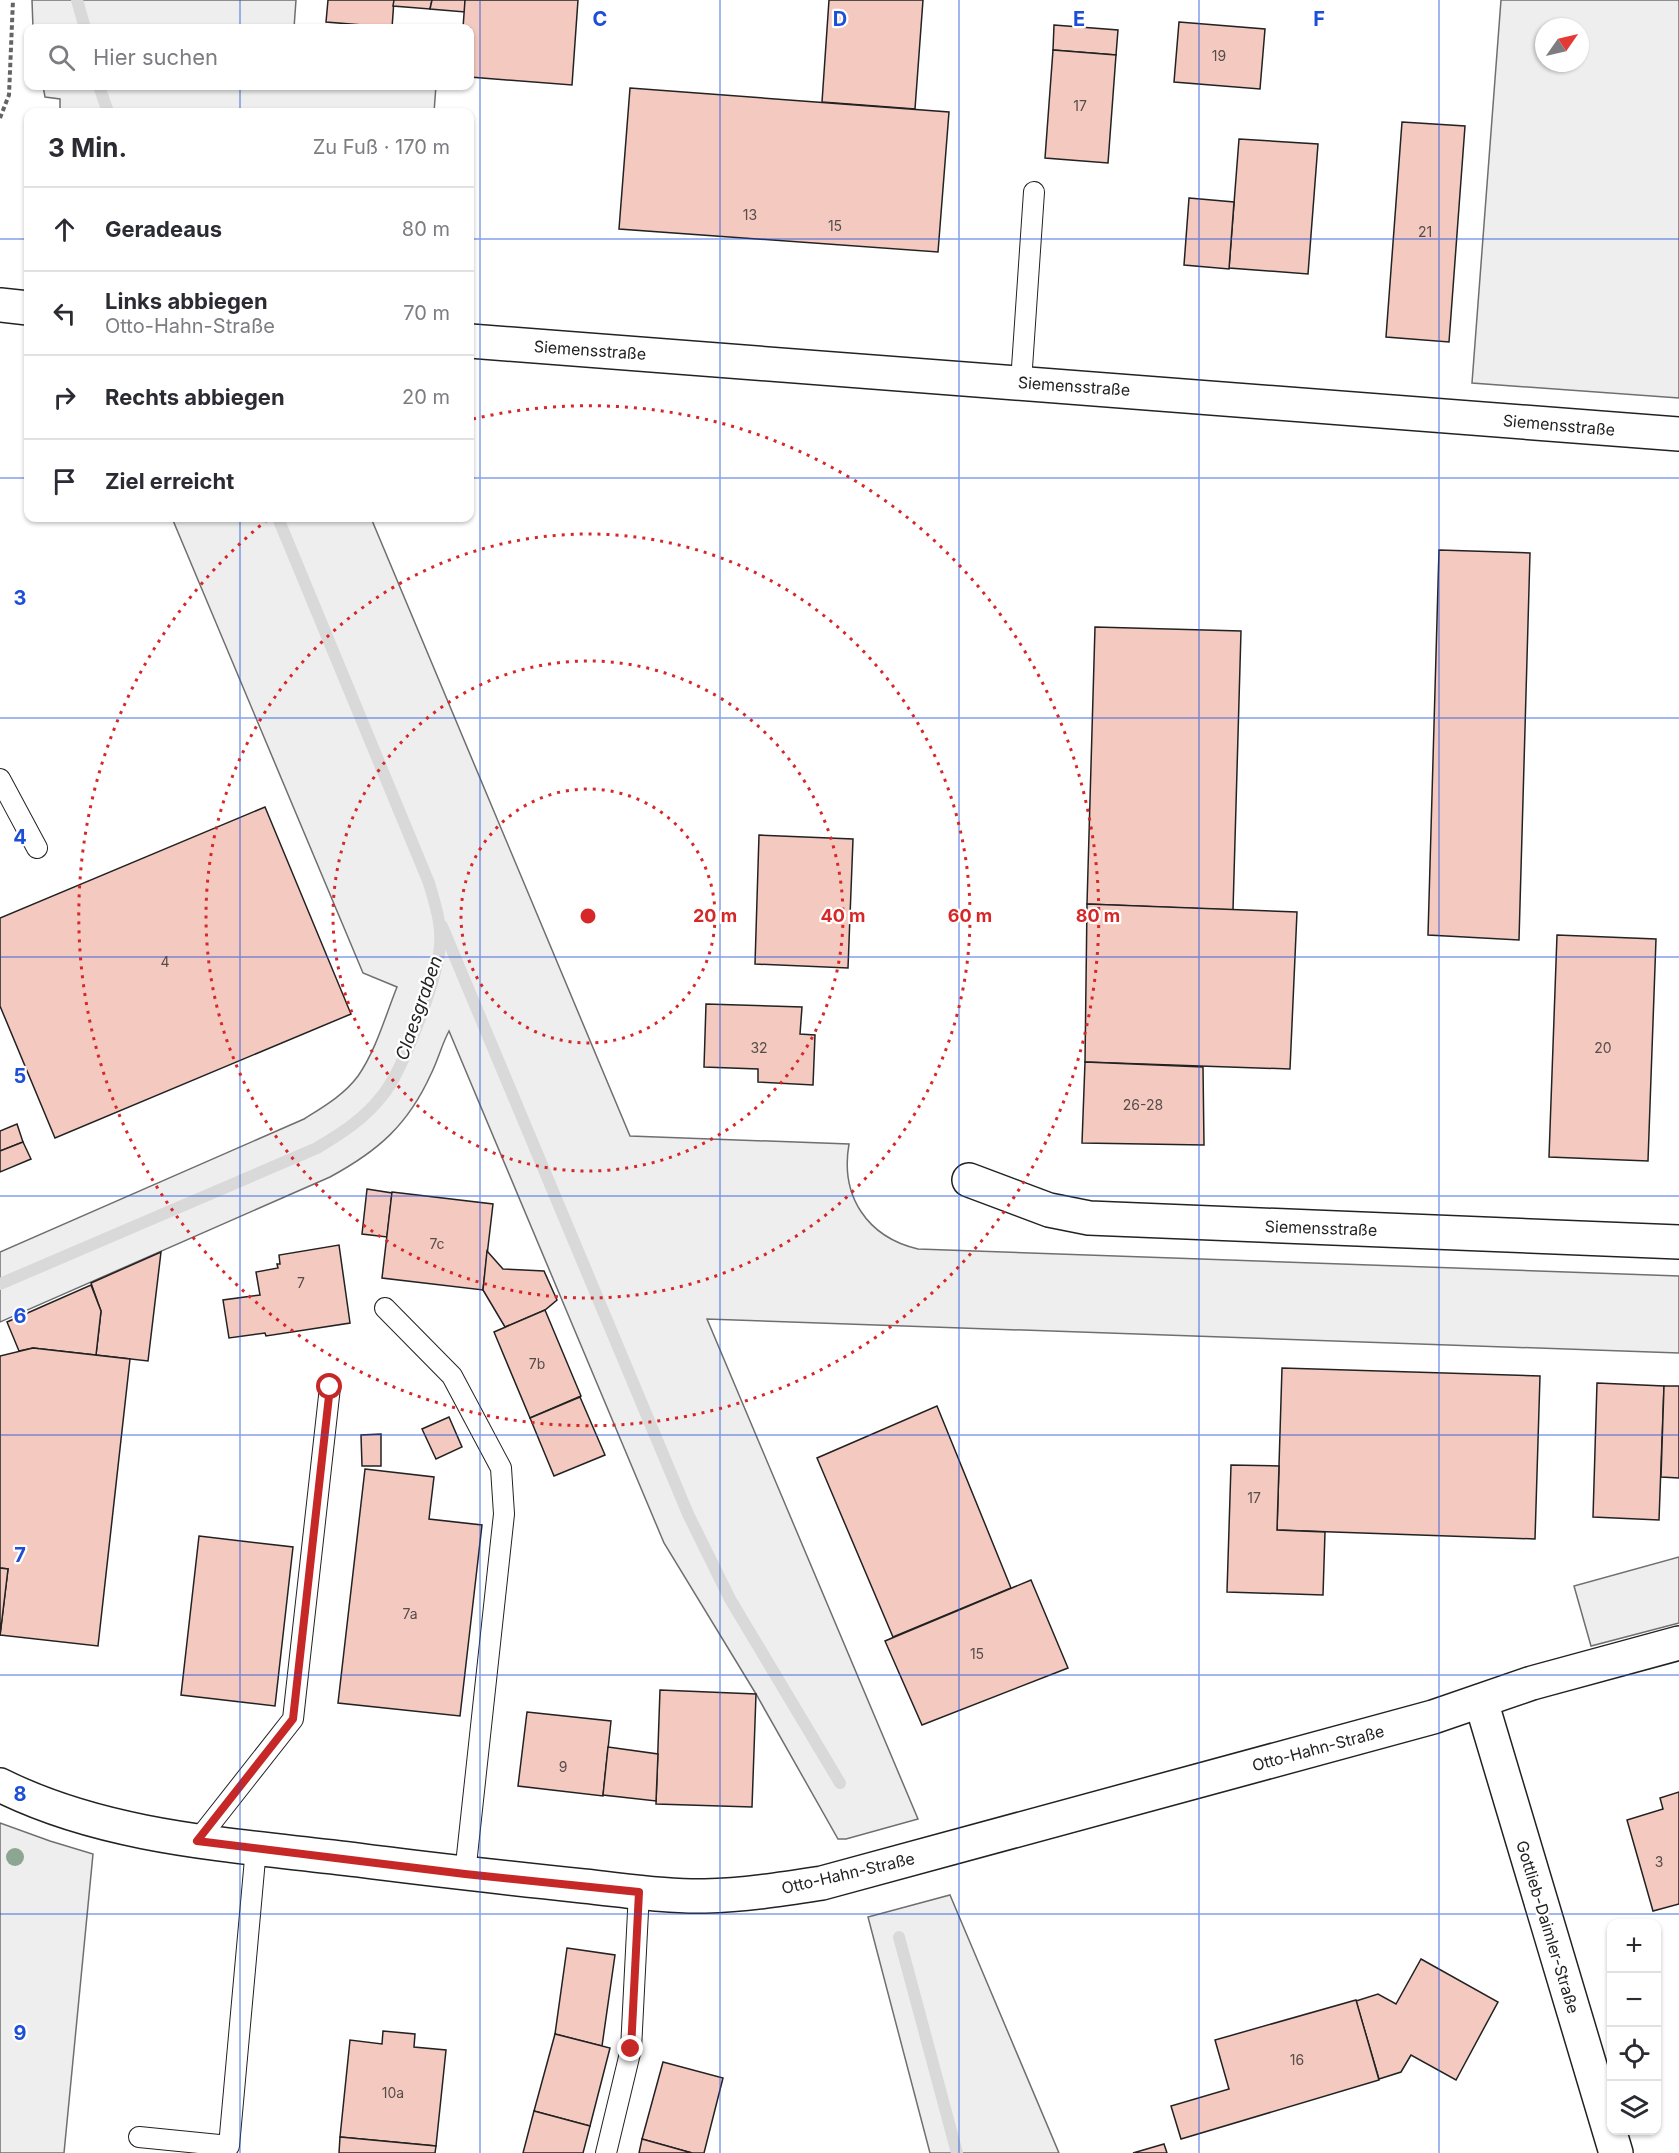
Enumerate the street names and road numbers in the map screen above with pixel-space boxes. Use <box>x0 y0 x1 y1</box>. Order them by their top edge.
street label: Siemensstraße <box>533 336 647 364</box>
street label: Siemensstraße <box>1017 372 1131 400</box>
street label: Siemensstraße <box>1502 410 1616 440</box>
street label: Siemensstraße <box>1264 1216 1378 1240</box>
street label: Otto-Hahn-Straße <box>1250 1721 1386 1775</box>
street label: Gottlieb-Daimler-Straße <box>1512 1838 1584 2016</box>
street label: Otto-Hahn-Straße <box>780 1848 916 1898</box>

